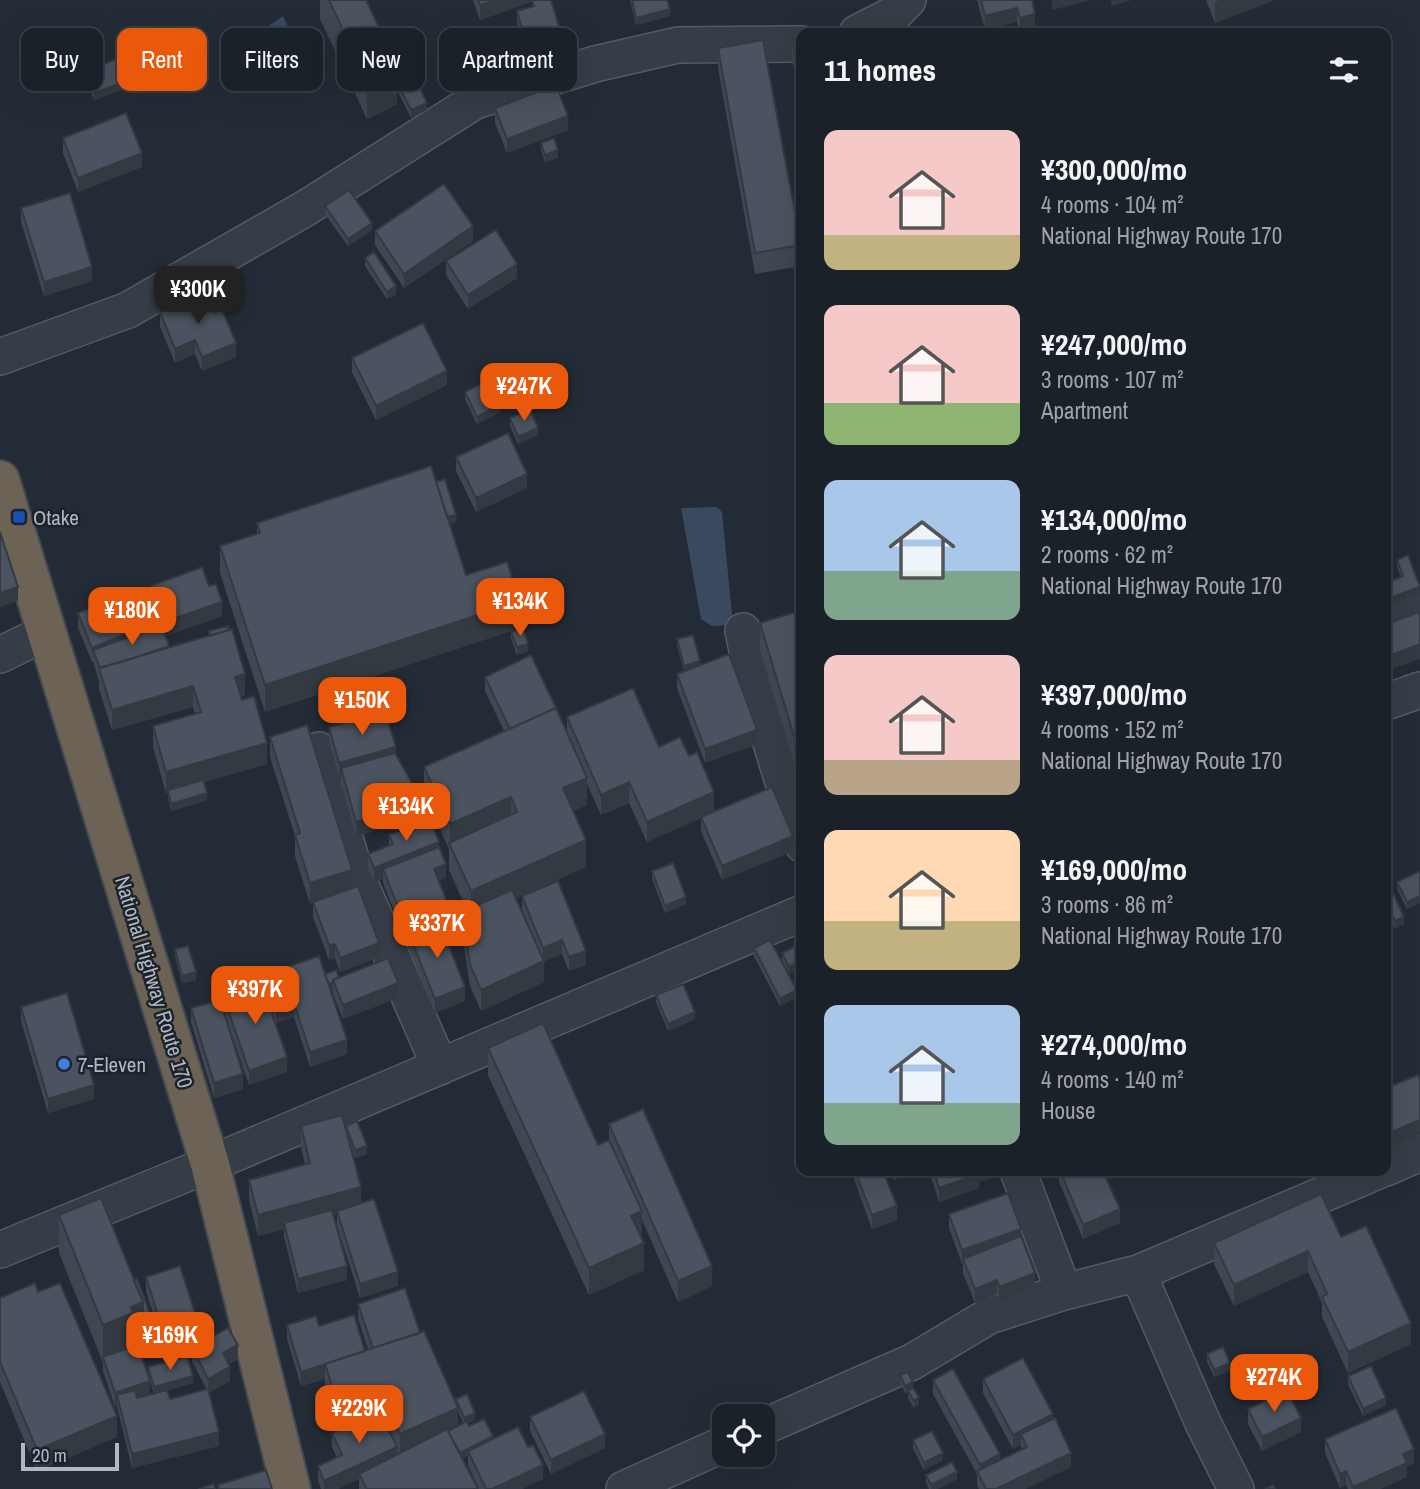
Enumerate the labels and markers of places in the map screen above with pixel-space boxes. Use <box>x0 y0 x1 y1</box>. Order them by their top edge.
pin: ¥300K <box>149 266 247 326</box>
pin: ¥247K <box>475 364 573 423</box>
place label: Otake <box>33 503 79 532</box>
marker: Otake <box>11 509 27 525</box>
pin: ¥134K <box>471 578 569 638</box>
pin: ¥180K <box>83 588 181 647</box>
pin: ¥150K <box>313 678 411 737</box>
pin: ¥134K <box>357 784 455 843</box>
pin: ¥337K <box>388 900 486 960</box>
pin: ¥397K <box>206 967 304 1026</box>
place label: 7-Eleven <box>78 1050 146 1079</box>
marker: 7-Eleven <box>56 1056 72 1072</box>
pin: ¥169K <box>121 1312 219 1372</box>
pin: ¥274K <box>1225 1354 1323 1414</box>
pin: ¥229K <box>310 1386 408 1445</box>

